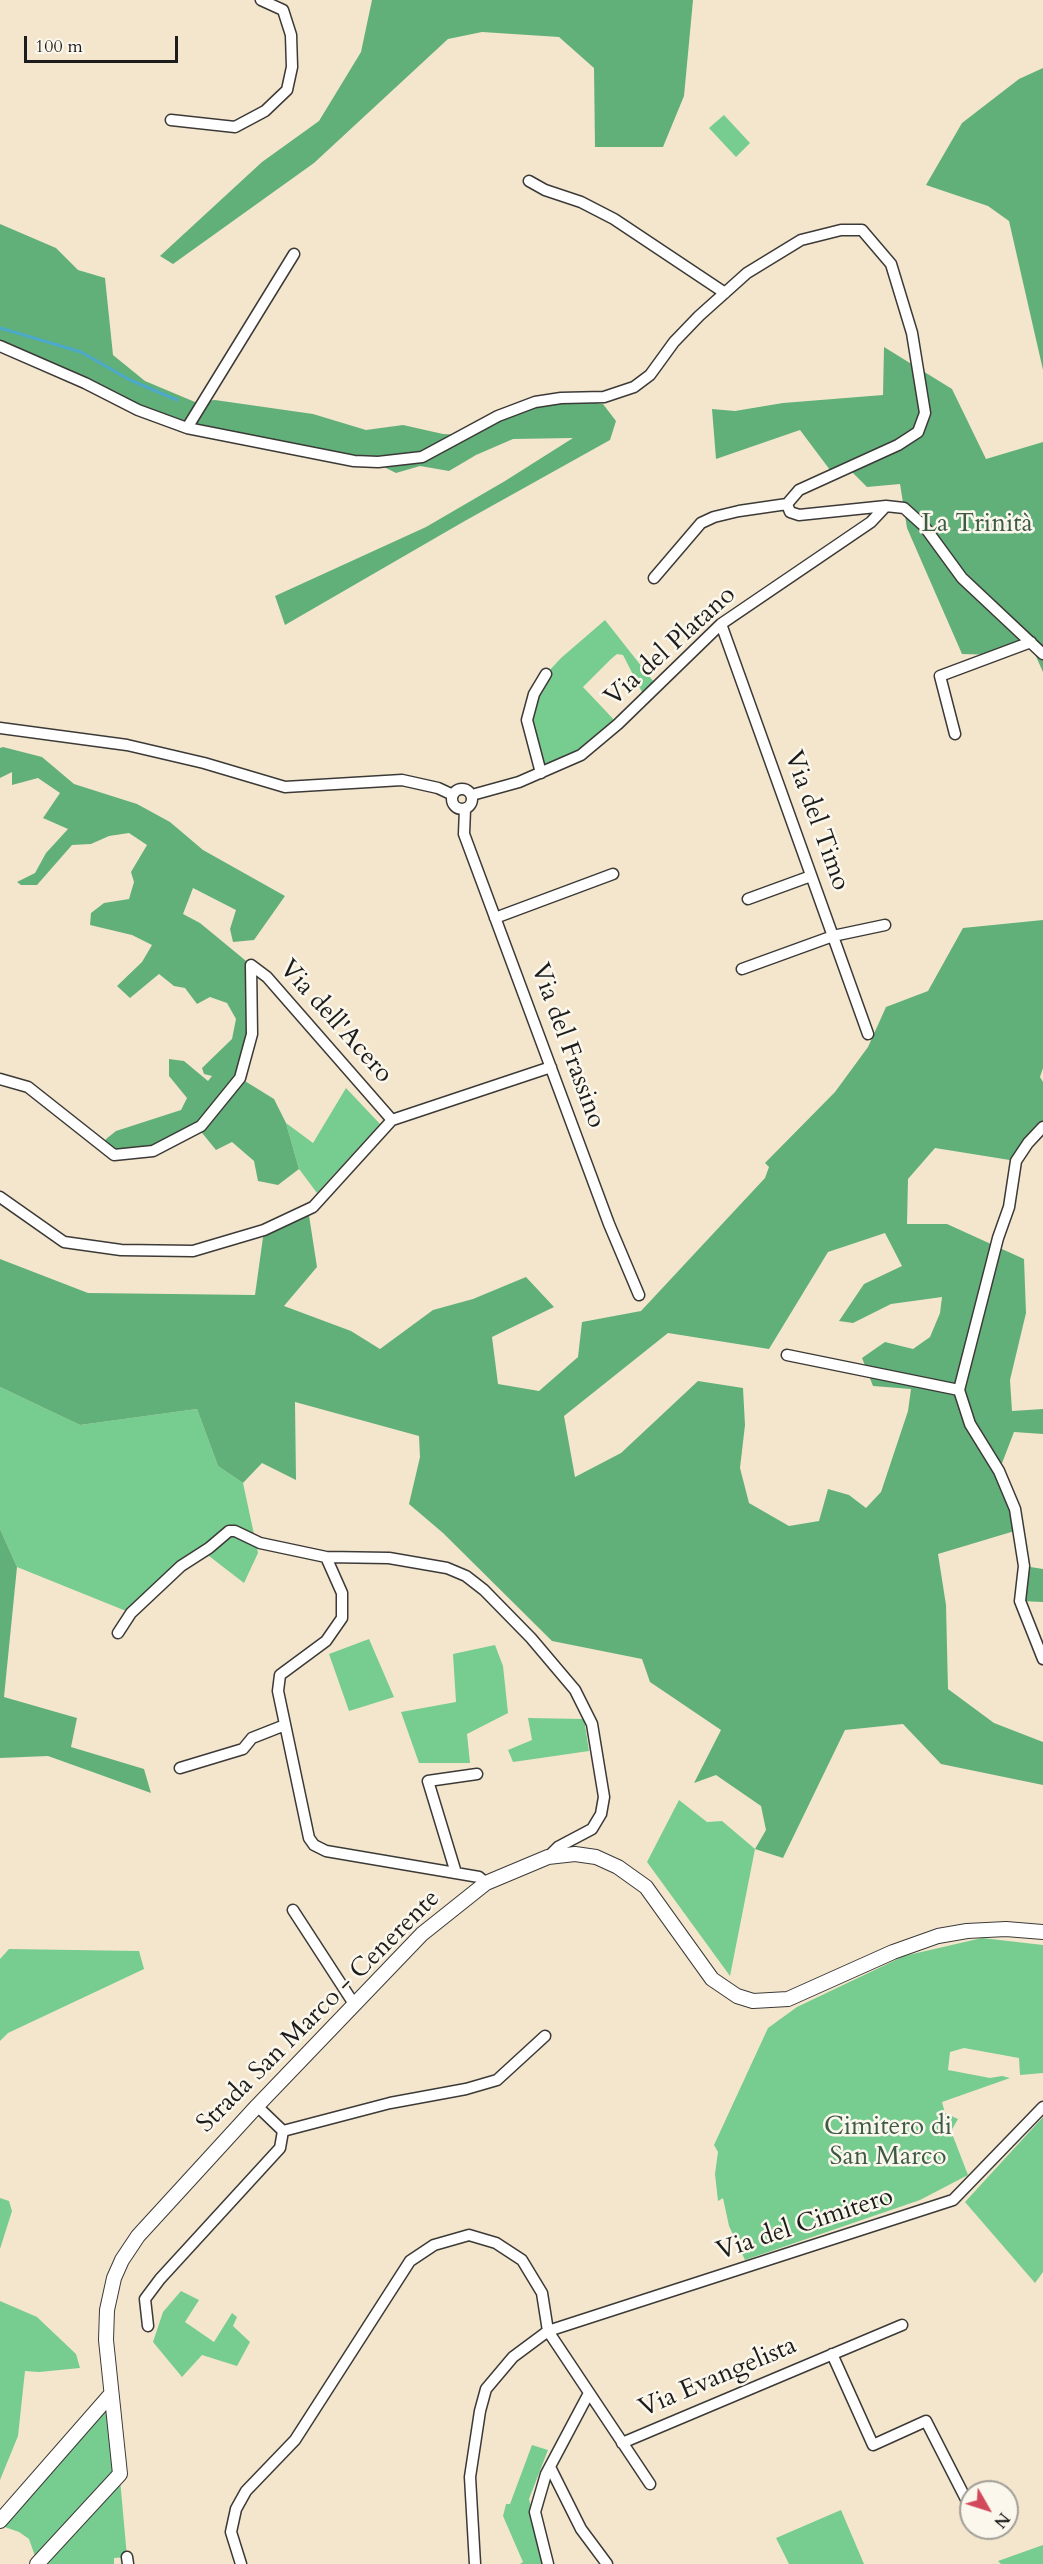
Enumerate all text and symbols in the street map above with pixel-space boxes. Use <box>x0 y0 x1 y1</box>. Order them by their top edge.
scale bar <box>27 24 182 62</box>
text: 100 m <box>35 34 83 59</box>
park label: La Trinità <box>921 509 1033 541</box>
street label: Via del Platano <box>599 580 743 714</box>
street label: Via del Timo <box>776 747 856 895</box>
street label: Via dell'Acero <box>272 954 398 1090</box>
street label: Via del Frassino <box>523 959 611 1133</box>
street label: Strada San Marco - Cenerente <box>191 1884 447 2140</box>
park label: Cimitero di San Marco <box>824 2112 952 2174</box>
street label: Via del Cimitero <box>713 2182 897 2268</box>
street label: Via Evangelista <box>634 2331 802 2425</box>
north arrow <box>959 2480 1019 2540</box>
text: N <box>989 2508 1014 2532</box>

